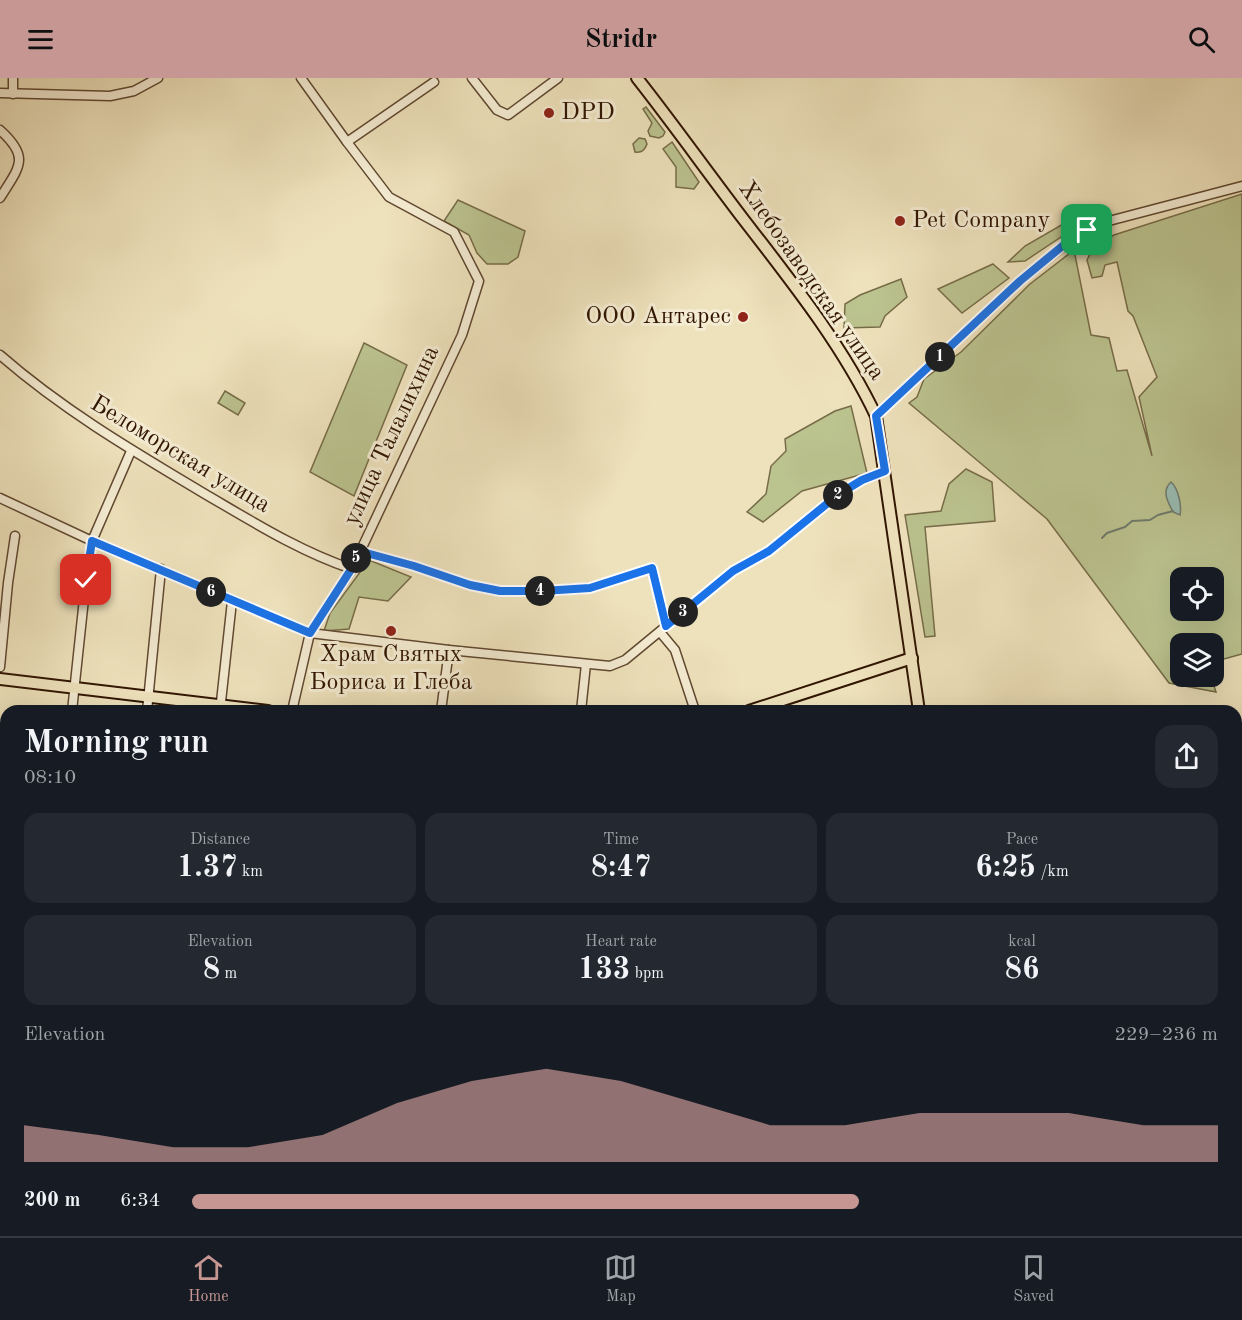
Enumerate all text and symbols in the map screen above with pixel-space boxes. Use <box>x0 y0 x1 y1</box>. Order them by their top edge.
icon: menu <box>24 23 57 56</box>
icon: search <box>1185 23 1218 56</box>
text: Stridr <box>585 26 657 53</box>
place label: DPD <box>561 101 615 125</box>
marker: DPD <box>542 106 556 120</box>
street label: Хлебозаводская улица <box>733 177 889 385</box>
pin <box>1061 204 1112 255</box>
place label: Pet Company <box>912 209 1051 233</box>
icon: arrive <box>1070 213 1103 246</box>
marker: Pet Company <box>893 214 907 228</box>
place label: ООО Антарес <box>585 305 731 329</box>
marker: ООО Антарес <box>736 310 750 324</box>
street label: улица Талалихина <box>340 342 444 530</box>
pin: 1 <box>925 342 955 372</box>
text: 1 <box>935 349 945 365</box>
street label: Беломорская улица <box>86 392 274 518</box>
pin: 2 <box>823 480 853 510</box>
text: 2 <box>833 487 843 503</box>
pin: 5 <box>341 543 371 573</box>
text: 5 <box>351 550 361 566</box>
pin <box>60 554 111 605</box>
icon: check <box>69 563 102 596</box>
map controls <box>1170 567 1224 687</box>
button: locate <box>1170 567 1224 621</box>
pin: 4 <box>525 576 555 606</box>
pin: 6 <box>196 577 226 607</box>
text: 4 <box>535 583 545 599</box>
text: 6 <box>206 584 216 600</box>
pin: 3 <box>668 597 698 627</box>
text: 3 <box>678 604 688 620</box>
marker: Храм Святых Бориса и Глеба <box>384 624 398 638</box>
button: layers <box>1170 633 1224 687</box>
place label: Храм Святых Бориса и Глеба <box>309 643 473 695</box>
button: share <box>1155 725 1218 788</box>
text: Morning run <box>24 727 209 760</box>
text: 08:10 <box>24 768 76 788</box>
text: Distance <box>190 832 250 848</box>
text: Time <box>603 832 639 848</box>
text: Pace <box>1006 832 1038 848</box>
text: 1.37 <box>177 853 238 883</box>
text: 8:47 <box>591 853 651 883</box>
text: 6:25 <box>975 853 1036 883</box>
text: km <box>238 864 263 880</box>
text: /km <box>1036 864 1069 880</box>
text: Elevation <box>187 934 253 950</box>
text: Heart rate <box>585 934 657 950</box>
text: kcal <box>1008 934 1036 950</box>
text: 8 <box>203 955 220 985</box>
text: 133 <box>578 955 630 985</box>
text: 86 <box>1005 955 1039 985</box>
text: m <box>220 966 237 982</box>
text: bpm <box>630 966 664 982</box>
text: Elevation <box>24 1025 105 1045</box>
text: 229–236 m <box>1115 1025 1218 1045</box>
text: 200 m <box>24 1191 80 1211</box>
text: 6:34 <box>120 1191 160 1211</box>
tab: Home <box>188 1251 229 1307</box>
tab: Map <box>604 1251 637 1307</box>
tab: Saved <box>1013 1251 1054 1307</box>

